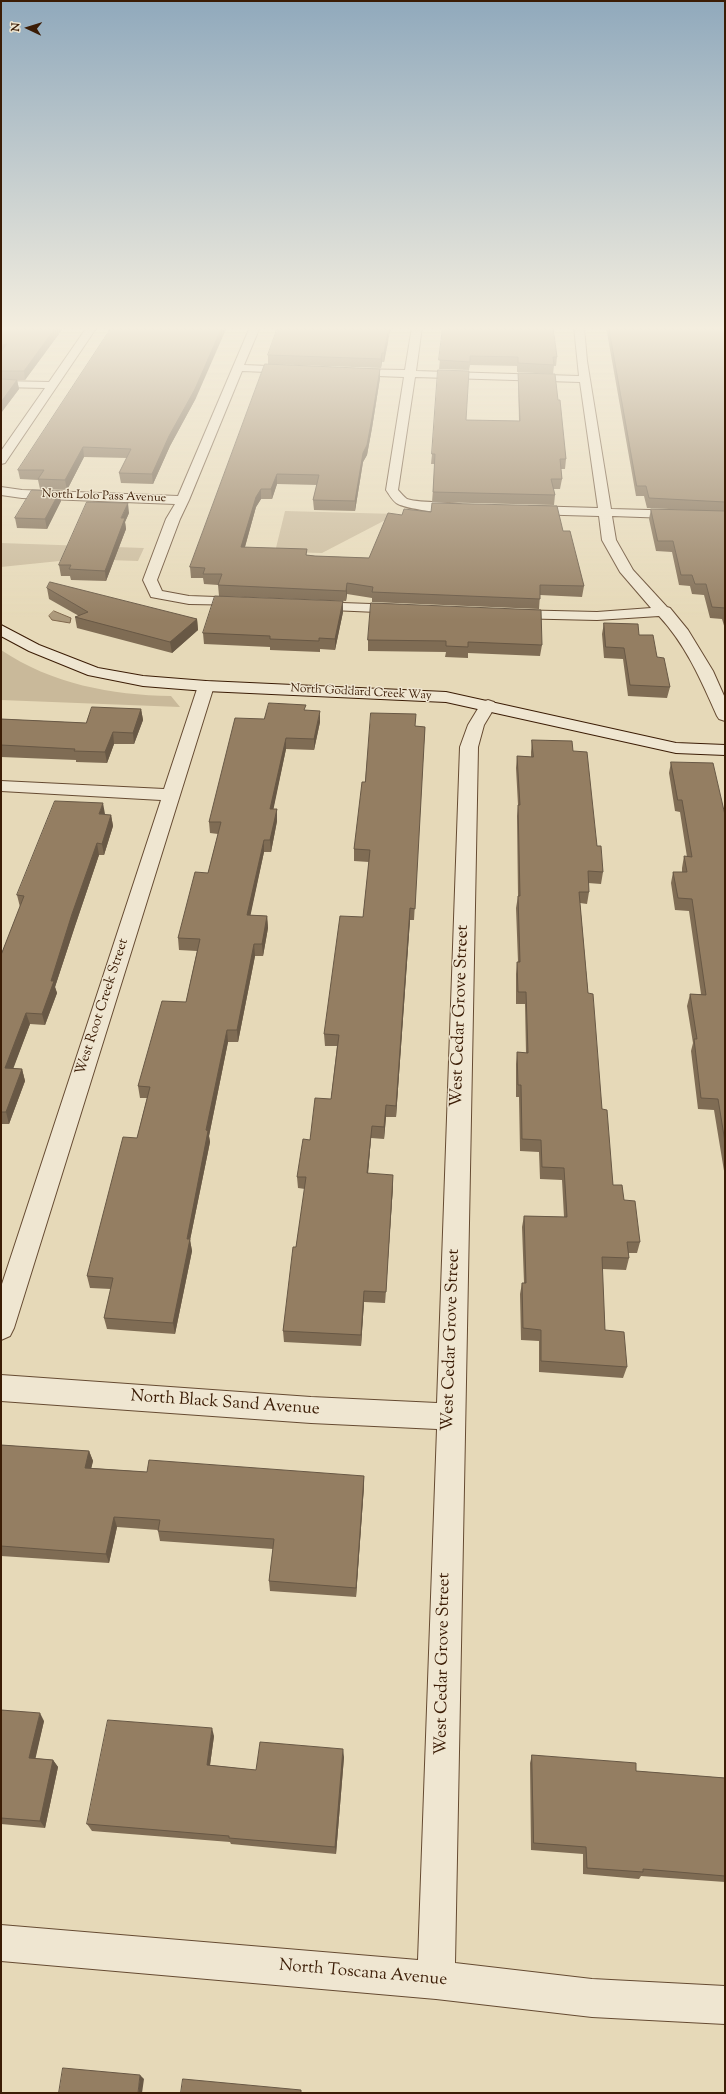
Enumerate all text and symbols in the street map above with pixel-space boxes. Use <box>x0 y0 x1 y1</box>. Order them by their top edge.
north arrow <box>8 8 48 48</box>
text: N <box>8 22 24 32</box>
street label: North Lolo Pass Avenue <box>42 488 166 506</box>
street label: North Goddard Creek Way <box>290 682 432 704</box>
street label: West Cedar Grove Street <box>448 924 474 1108</box>
street label: West Root Creek Street <box>73 937 133 1077</box>
street label: West Cedar Grove Street <box>439 1248 465 1432</box>
street label: North Black Sand Avenue <box>130 1387 320 1421</box>
street label: West Cedar Grove Street <box>432 1573 456 1755</box>
street label: North Toscana Avenue <box>278 1956 448 1992</box>

